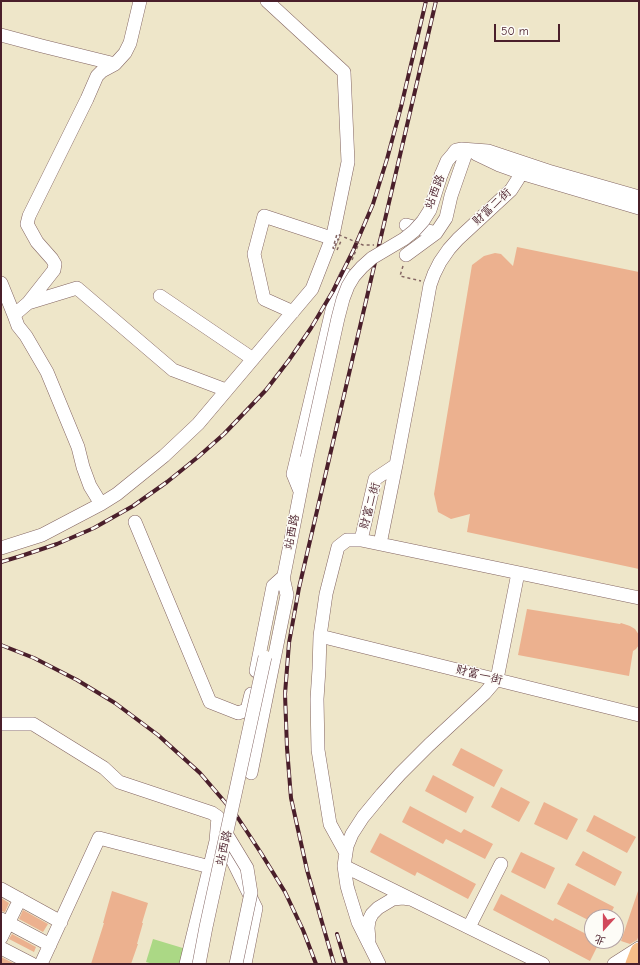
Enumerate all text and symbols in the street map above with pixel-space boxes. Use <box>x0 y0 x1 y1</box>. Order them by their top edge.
scale bar <box>496 16 562 42</box>
text: 50 m <box>501 24 529 38</box>
street label: 站西路 <box>422 173 448 211</box>
street label: 财富二街 <box>470 185 514 229</box>
street label: 财富二街 <box>357 481 383 531</box>
street label: 站西路 <box>281 513 303 551</box>
street label: 财富一街 <box>454 662 504 688</box>
street label: 站西路 <box>213 829 235 867</box>
north arrow <box>584 909 624 949</box>
text: 北 <box>592 932 607 948</box>

